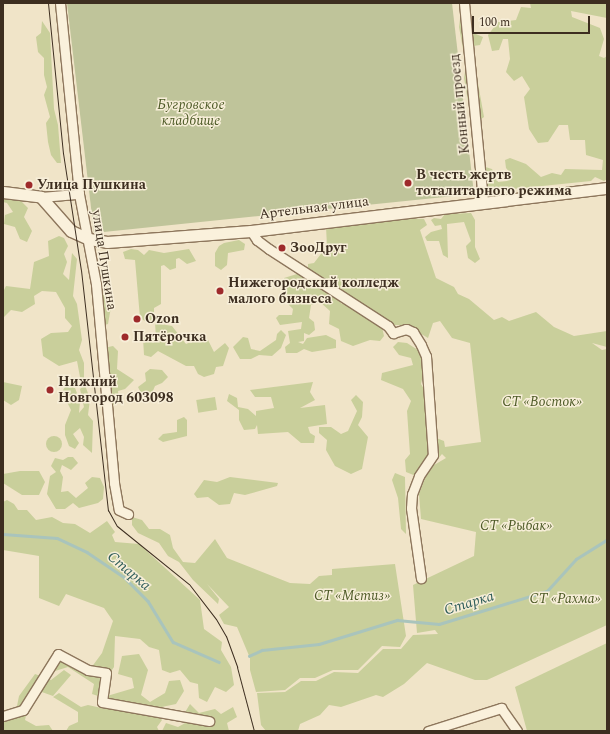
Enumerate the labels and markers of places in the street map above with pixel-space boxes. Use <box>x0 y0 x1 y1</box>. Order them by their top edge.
place label: В честь жертв тоталитарного режима <box>416 167 572 200</box>
place label: Улица Пушкина <box>37 177 146 193</box>
marker: В честь жертв тоталитарного режима <box>403 178 413 188</box>
marker: Улица Пушкина <box>24 180 34 190</box>
place label: ЗооДруг <box>290 240 347 256</box>
marker: ЗооДруг <box>277 243 287 253</box>
place label: Нижегородский колледж малого бизнеса <box>228 275 399 308</box>
marker: Нижегородский колледж малого бизнеса <box>215 286 225 296</box>
place label: Ozon <box>145 311 179 327</box>
marker: Ozon <box>132 314 142 324</box>
place label: Пятёрочка <box>133 329 206 345</box>
marker: Пятёрочка <box>120 332 130 342</box>
place label: Нижний Новгород 603098 <box>58 374 173 406</box>
marker: Нижний Новгород 603098 <box>45 385 55 395</box>

